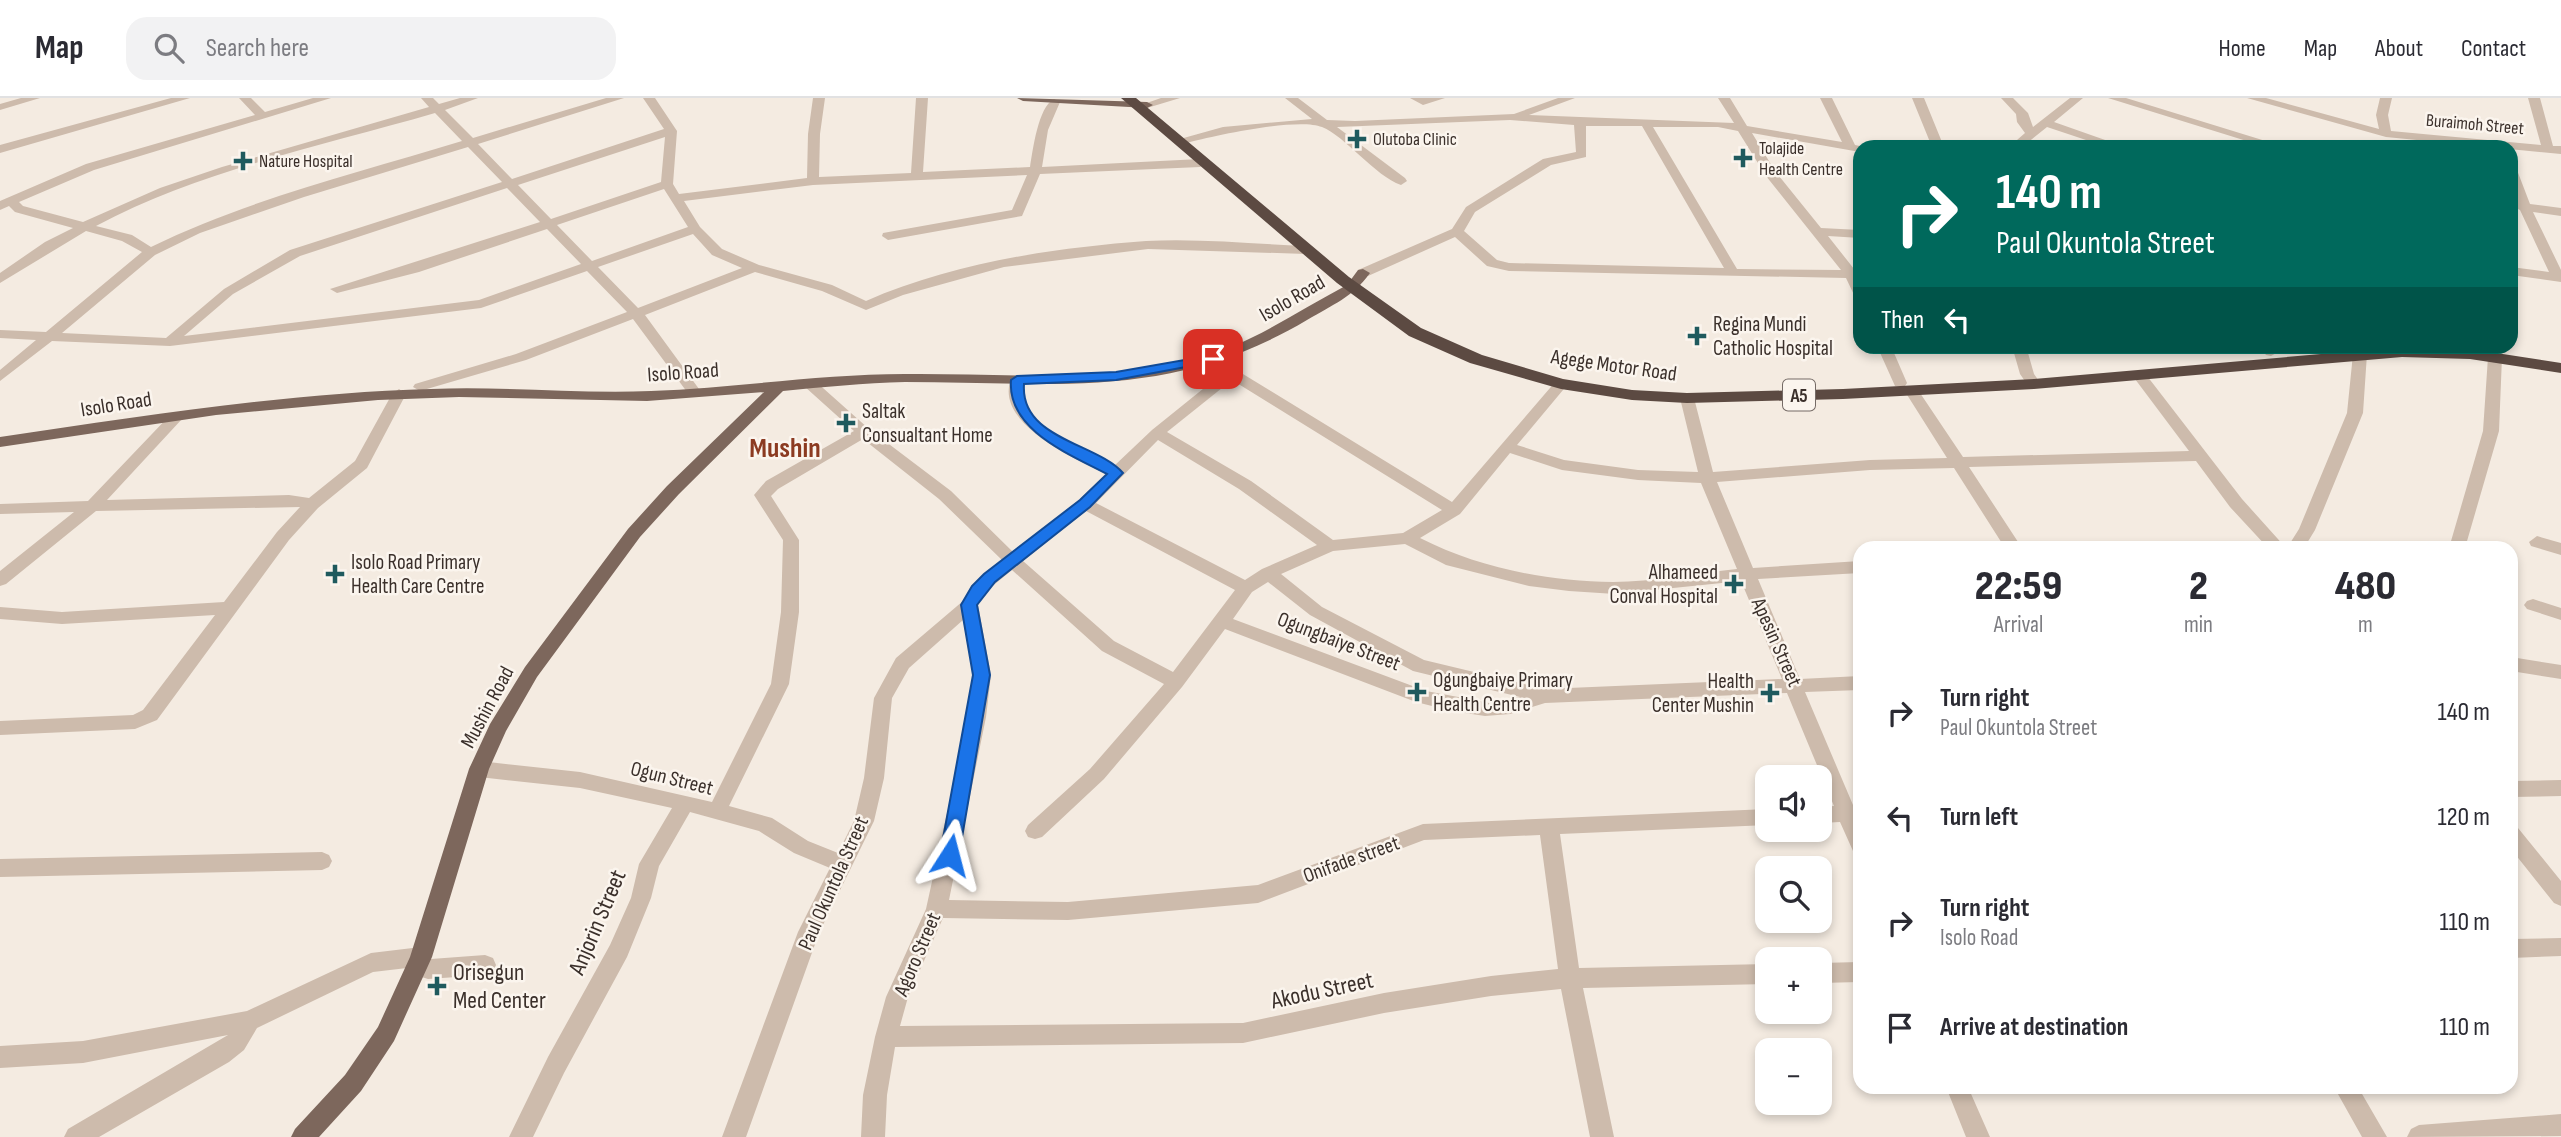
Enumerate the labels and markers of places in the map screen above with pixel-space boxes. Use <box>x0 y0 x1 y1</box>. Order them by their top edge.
marker: Olutoba Clinic <box>1347 129 1367 149</box>
place label: Olutoba Clinic <box>1373 129 1457 150</box>
place label: Tolajide Health Centre <box>1759 138 1843 180</box>
marker: Tolajide Health Centre <box>1733 148 1753 168</box>
marker: Nature Hospital <box>233 151 253 171</box>
place label: Nature Hospital <box>259 151 353 172</box>
place label: Regina Mundi Catholic Hospital <box>1713 312 1833 361</box>
marker: Regina Mundi Catholic Hospital <box>1687 326 1707 346</box>
pin <box>1183 329 1243 389</box>
place label: Saltak Consualtant Home <box>862 399 993 448</box>
marker: Saltak Consualtant Home <box>836 413 856 433</box>
place label: Isolo Road Primary Health Care Centre <box>351 550 484 599</box>
place label: Alhameed Conval Hospital <box>1609 560 1718 609</box>
marker: Isolo Road Primary Health Care Centre <box>325 564 345 584</box>
marker: Alhameed Conval Hospital <box>1724 574 1744 594</box>
place label: Ogungbaiye Primary Health Centre <box>1433 668 1573 717</box>
place label: Health Center Mushin <box>1652 669 1754 718</box>
marker: Ogungbaiye Primary Health Centre <box>1407 682 1427 702</box>
marker: Health Center Mushin <box>1760 683 1780 703</box>
place label: Orisegun Med Center <box>453 958 546 1015</box>
marker: Orisegun Med Center <box>427 976 447 996</box>

